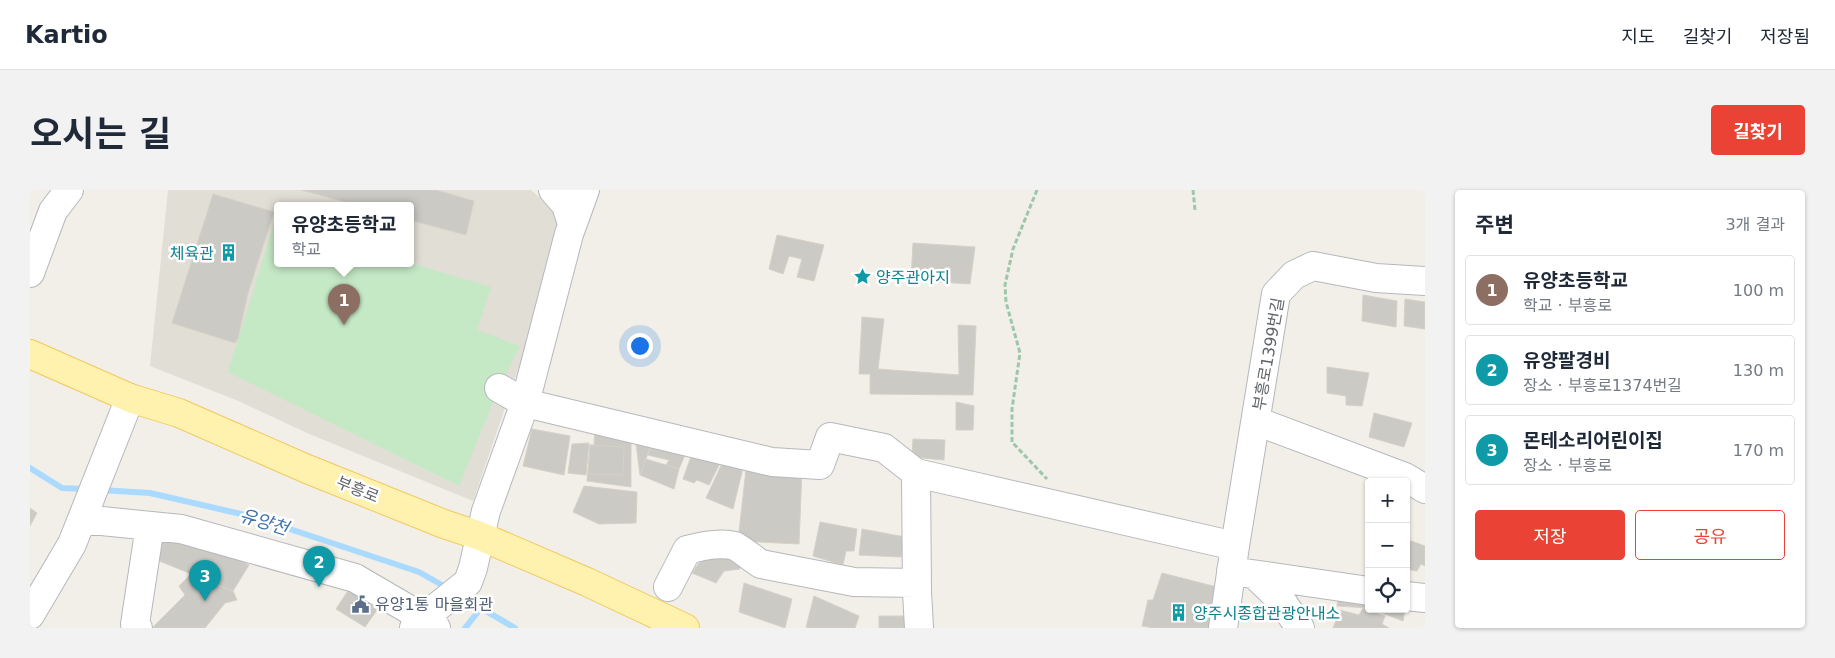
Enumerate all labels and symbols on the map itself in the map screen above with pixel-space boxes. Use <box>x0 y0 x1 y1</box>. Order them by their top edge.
building icon: 체육관 <box>218 243 238 263</box>
place label: 체육관 <box>170 244 214 263</box>
place icon: 양주관아지 <box>852 267 872 287</box>
place label: 양주관아지 <box>876 268 950 287</box>
pin: 1 <box>328 284 360 325</box>
street label: 부흥로1399번길 <box>1249 296 1288 412</box>
your location <box>627 333 653 359</box>
street label: 부흥로 <box>334 472 382 507</box>
water label: 유양천 <box>237 504 293 540</box>
pin: 2 <box>303 546 335 587</box>
pin: 3 <box>189 560 221 601</box>
public building icon: 유양1통 마을회관 <box>351 594 371 614</box>
place label: 유양1통 마을회관 <box>375 595 494 614</box>
building icon: 양주시종합관광안내소 <box>1169 603 1189 623</box>
place label: 양주시종합관광안내소 <box>1193 604 1340 623</box>

